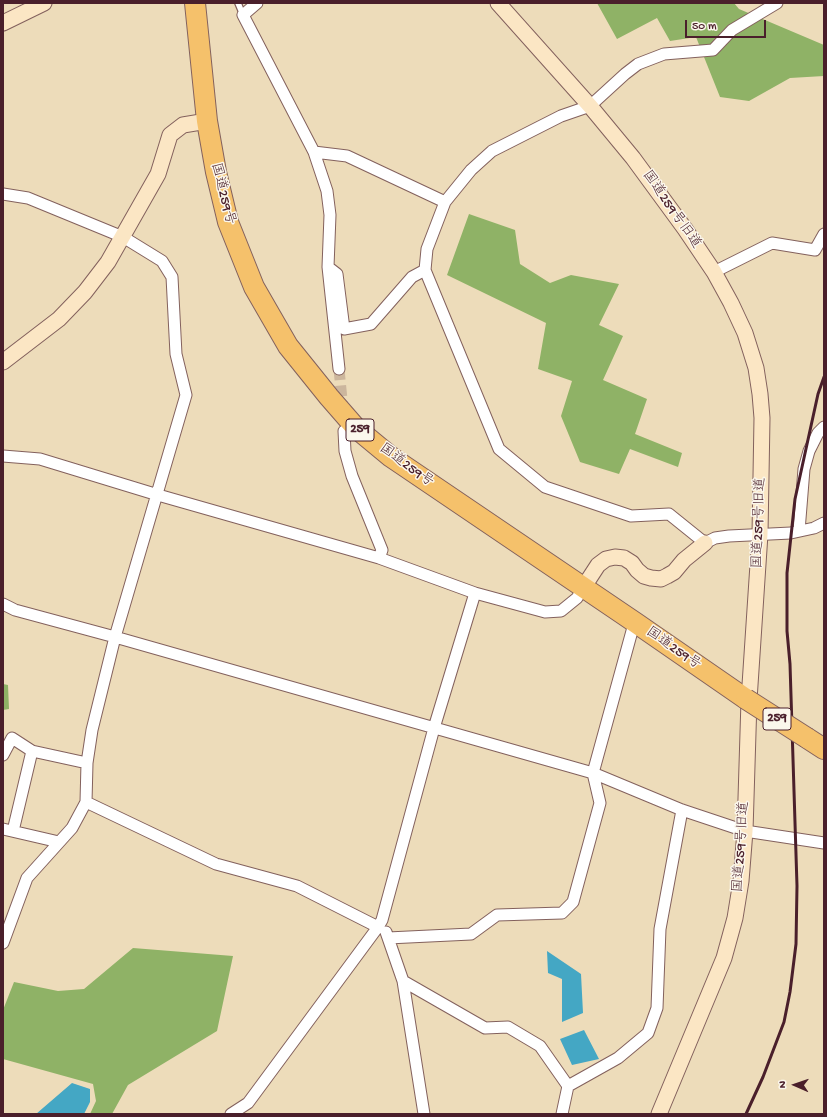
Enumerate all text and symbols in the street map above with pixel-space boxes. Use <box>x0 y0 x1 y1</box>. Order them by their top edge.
scale bar <box>687 12 768 38</box>
text: 50 m <box>692 20 717 34</box>
street label: 国道259号 <box>206 161 238 227</box>
street label: 国道259号旧道 <box>638 168 704 252</box>
road number: 259 <box>346 419 374 441</box>
street label: 国道259号 <box>375 441 437 491</box>
street label: 国道259号旧道 <box>750 477 770 569</box>
street label: 国道259号 <box>642 624 704 674</box>
road number: 259 <box>763 708 791 730</box>
street label: 国道259号旧道 <box>730 801 754 893</box>
north arrow <box>775 1065 815 1105</box>
text: N <box>777 1081 789 1088</box>

